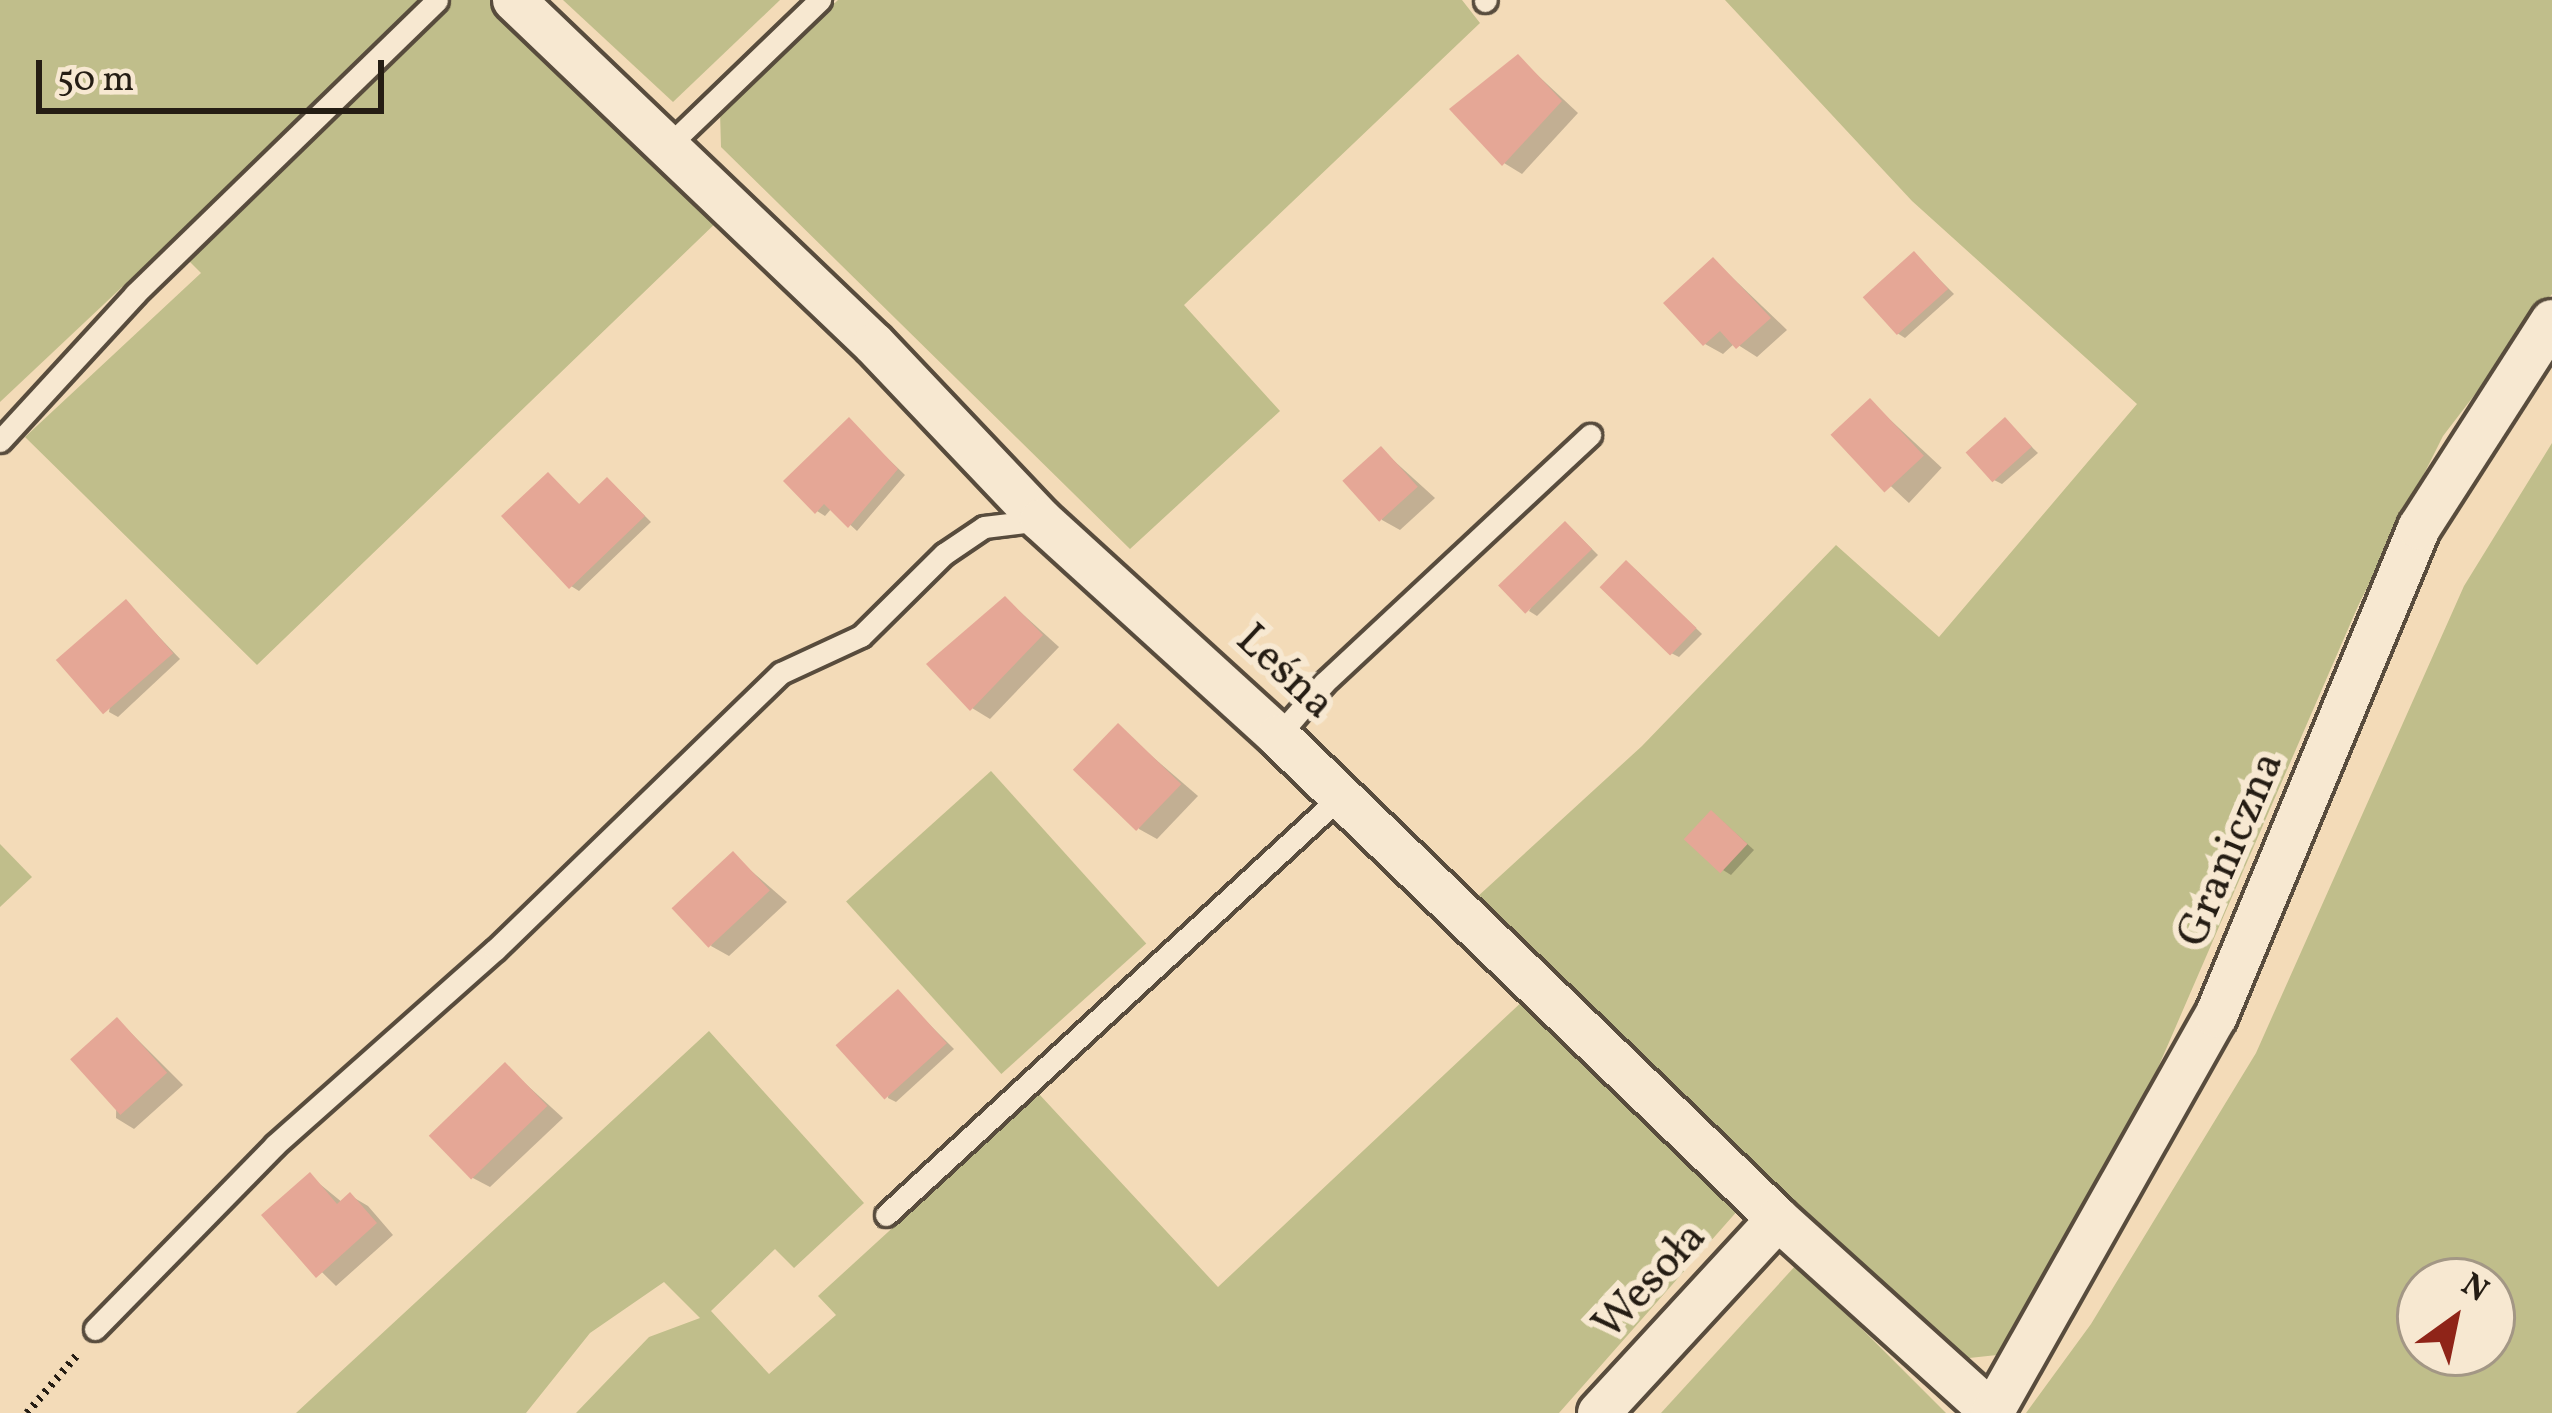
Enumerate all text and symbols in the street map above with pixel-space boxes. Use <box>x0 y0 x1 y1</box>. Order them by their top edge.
scale bar <box>42 36 390 110</box>
text: 50 m <box>57 56 134 106</box>
street label: Leśna <box>1224 614 1344 732</box>
street label: Graniczna <box>2167 744 2297 956</box>
street label: Wesoła <box>1583 1212 1719 1352</box>
north arrow <box>2396 1257 2516 1377</box>
text: N <box>2451 1264 2497 1315</box>

